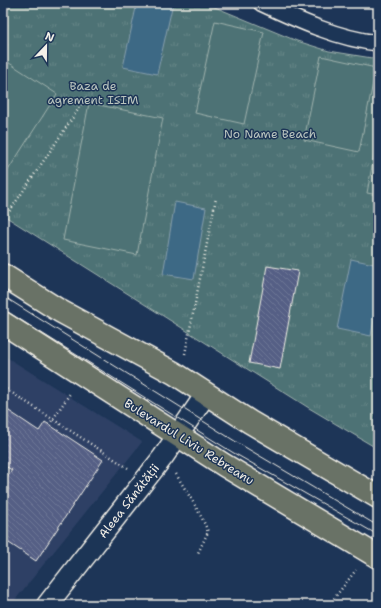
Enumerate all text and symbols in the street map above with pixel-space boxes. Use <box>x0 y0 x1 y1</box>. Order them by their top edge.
north arrow <box>26 26 66 66</box>
text: N <box>43 29 57 46</box>
park label: Baza de agrement ISIM <box>48 78 139 108</box>
park label: No Name Beach <box>224 126 316 142</box>
street label: Bulevardul Liviu Rebreanu <box>121 395 257 489</box>
street label: Aleea Sănătății <box>95 461 163 541</box>

